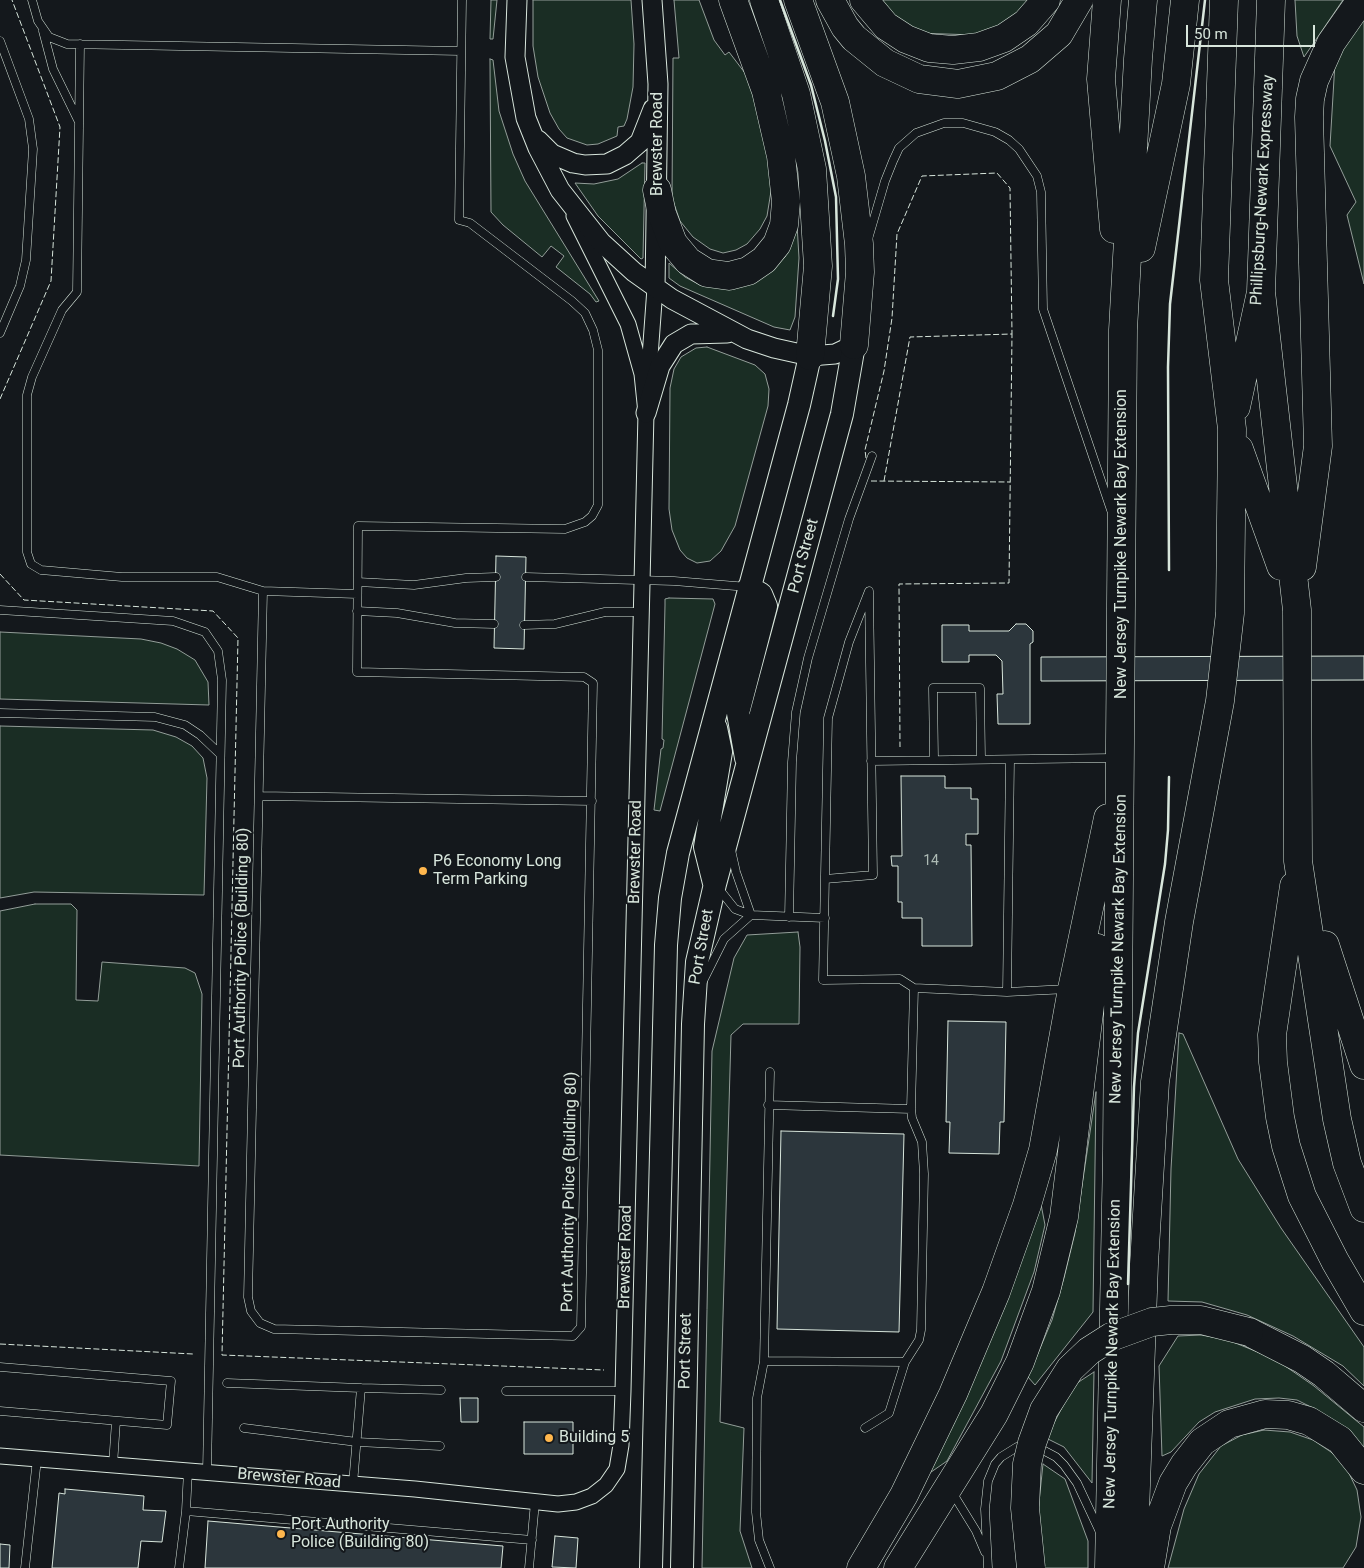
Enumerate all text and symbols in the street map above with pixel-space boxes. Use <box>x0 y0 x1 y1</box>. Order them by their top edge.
scale bar <box>1189 15 1318 47</box>
text: 50 m <box>1194 25 1228 43</box>
street label: Phillipsburg-Newark Expressway <box>1247 74 1279 306</box>
street label: Brewster Road <box>648 92 668 196</box>
street label: New Jersey Turnpike Newark Bay Extension <box>1112 389 1132 699</box>
street label: Port Street <box>785 517 823 595</box>
street label: New Jersey Turnpike Newark Bay Extension <box>1107 794 1131 1104</box>
street label: Brewster Road <box>625 800 647 904</box>
street label: Port Authority Police (Building 80) <box>230 828 254 1068</box>
place label: P6 Economy Long Term Parking <box>433 852 562 890</box>
house number: 14 <box>923 853 939 869</box>
marker: P6 Economy Long Term Parking <box>417 865 429 877</box>
street label: Port Street <box>686 908 718 986</box>
street label: Port Authority Police (Building 80) <box>558 1072 582 1312</box>
street label: New Jersey Turnpike Newark Bay Extension <box>1101 1199 1125 1509</box>
street label: Brewster Road <box>615 1205 637 1309</box>
street label: Port Street <box>676 1313 696 1389</box>
place label: Building 5 <box>559 1428 629 1448</box>
marker: Building 5 <box>543 1432 555 1444</box>
street label: Brewster Road <box>236 1465 342 1493</box>
place label: Port Authority Police (Building 80) <box>291 1515 429 1553</box>
marker: Port Authority Police (Building 80) <box>275 1528 287 1540</box>

